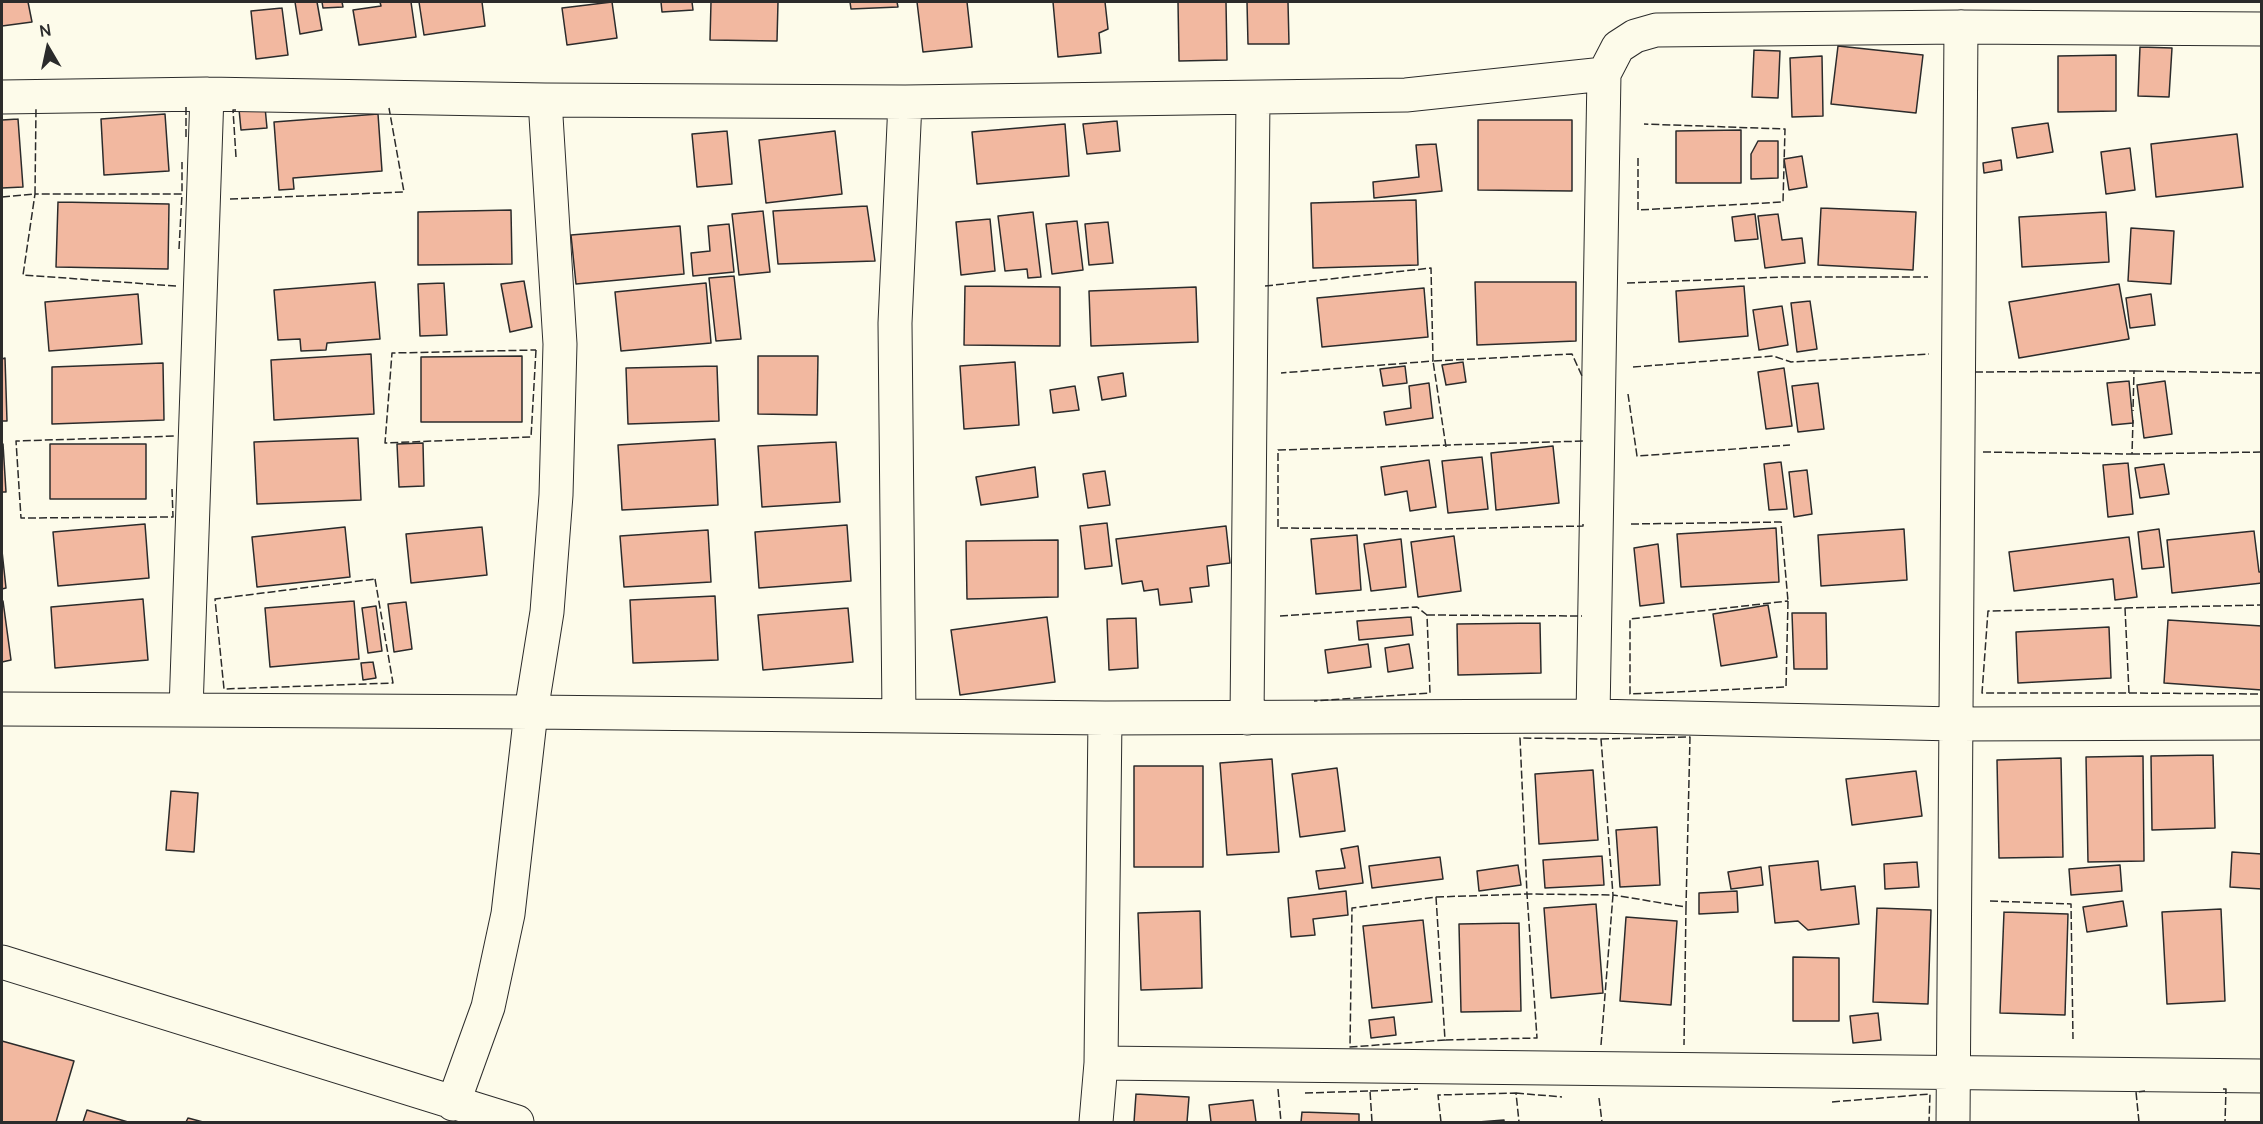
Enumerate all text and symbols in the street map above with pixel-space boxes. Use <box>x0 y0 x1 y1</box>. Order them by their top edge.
north arrow <box>18 18 78 78</box>
text: N <box>38 18 53 42</box>

